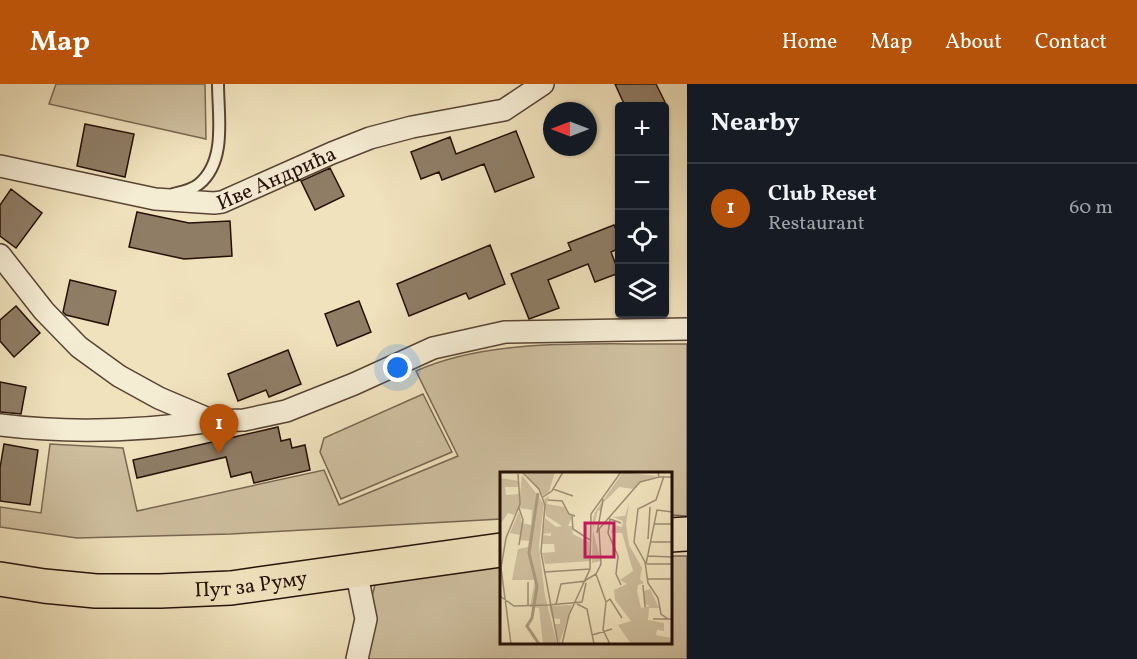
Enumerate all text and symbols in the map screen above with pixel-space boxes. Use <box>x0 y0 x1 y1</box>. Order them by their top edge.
text: Map <box>30 23 90 62</box>
text: Home <box>782 28 837 57</box>
text: Map <box>870 28 912 57</box>
text: About <box>945 28 1002 57</box>
text: Contact <box>1035 28 1107 57</box>
north arrow <box>543 102 597 156</box>
map controls <box>615 102 669 318</box>
button: + <box>615 102 669 156</box>
text: Nearby <box>711 105 800 141</box>
street label: Иве Андрића <box>212 140 341 219</box>
button: − <box>615 156 669 210</box>
text: Club Reset <box>768 179 877 210</box>
text: 1 <box>726 194 735 222</box>
text: 60 m <box>1069 194 1113 222</box>
button: locate <box>615 210 669 264</box>
text: Restaurant <box>768 210 865 238</box>
button: layers <box>615 264 669 318</box>
your location <box>383 353 412 382</box>
pin: 1 <box>200 404 238 454</box>
inset map <box>500 472 672 644</box>
street label: Пут за Руму <box>194 564 310 606</box>

